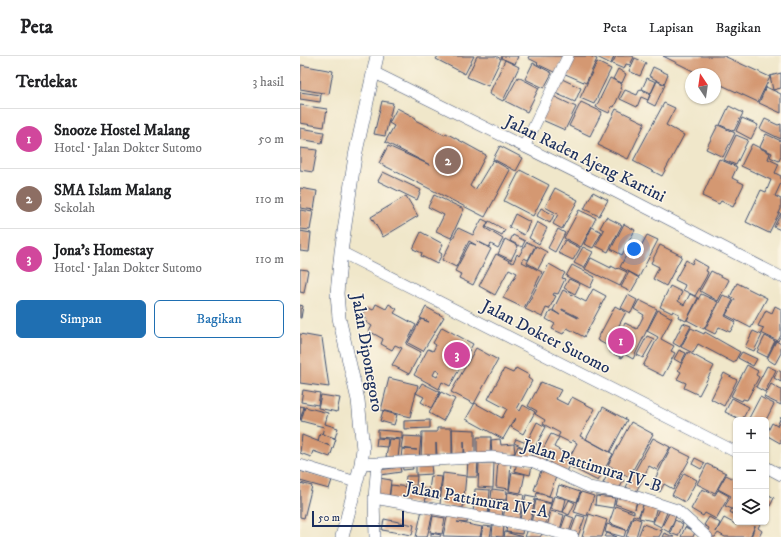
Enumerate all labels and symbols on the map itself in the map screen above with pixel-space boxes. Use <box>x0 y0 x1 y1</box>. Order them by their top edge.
north arrow <box>685 68 721 104</box>
street label: Jalan Raden Ajeng Kartini <box>499 110 669 208</box>
pin: 2 <box>435 146 461 176</box>
your location <box>624 239 644 259</box>
street label: Jalan Diponegoro <box>345 290 388 414</box>
street label: Jalan Dokter Sutomo <box>476 294 614 379</box>
pin: 1 <box>608 326 634 356</box>
pin: 3 <box>444 340 470 370</box>
street label: Jalan Pattimura IV-B <box>518 434 664 498</box>
street label: Jalan Pattimura IV-A <box>402 476 550 523</box>
scale bar <box>312 509 404 528</box>

